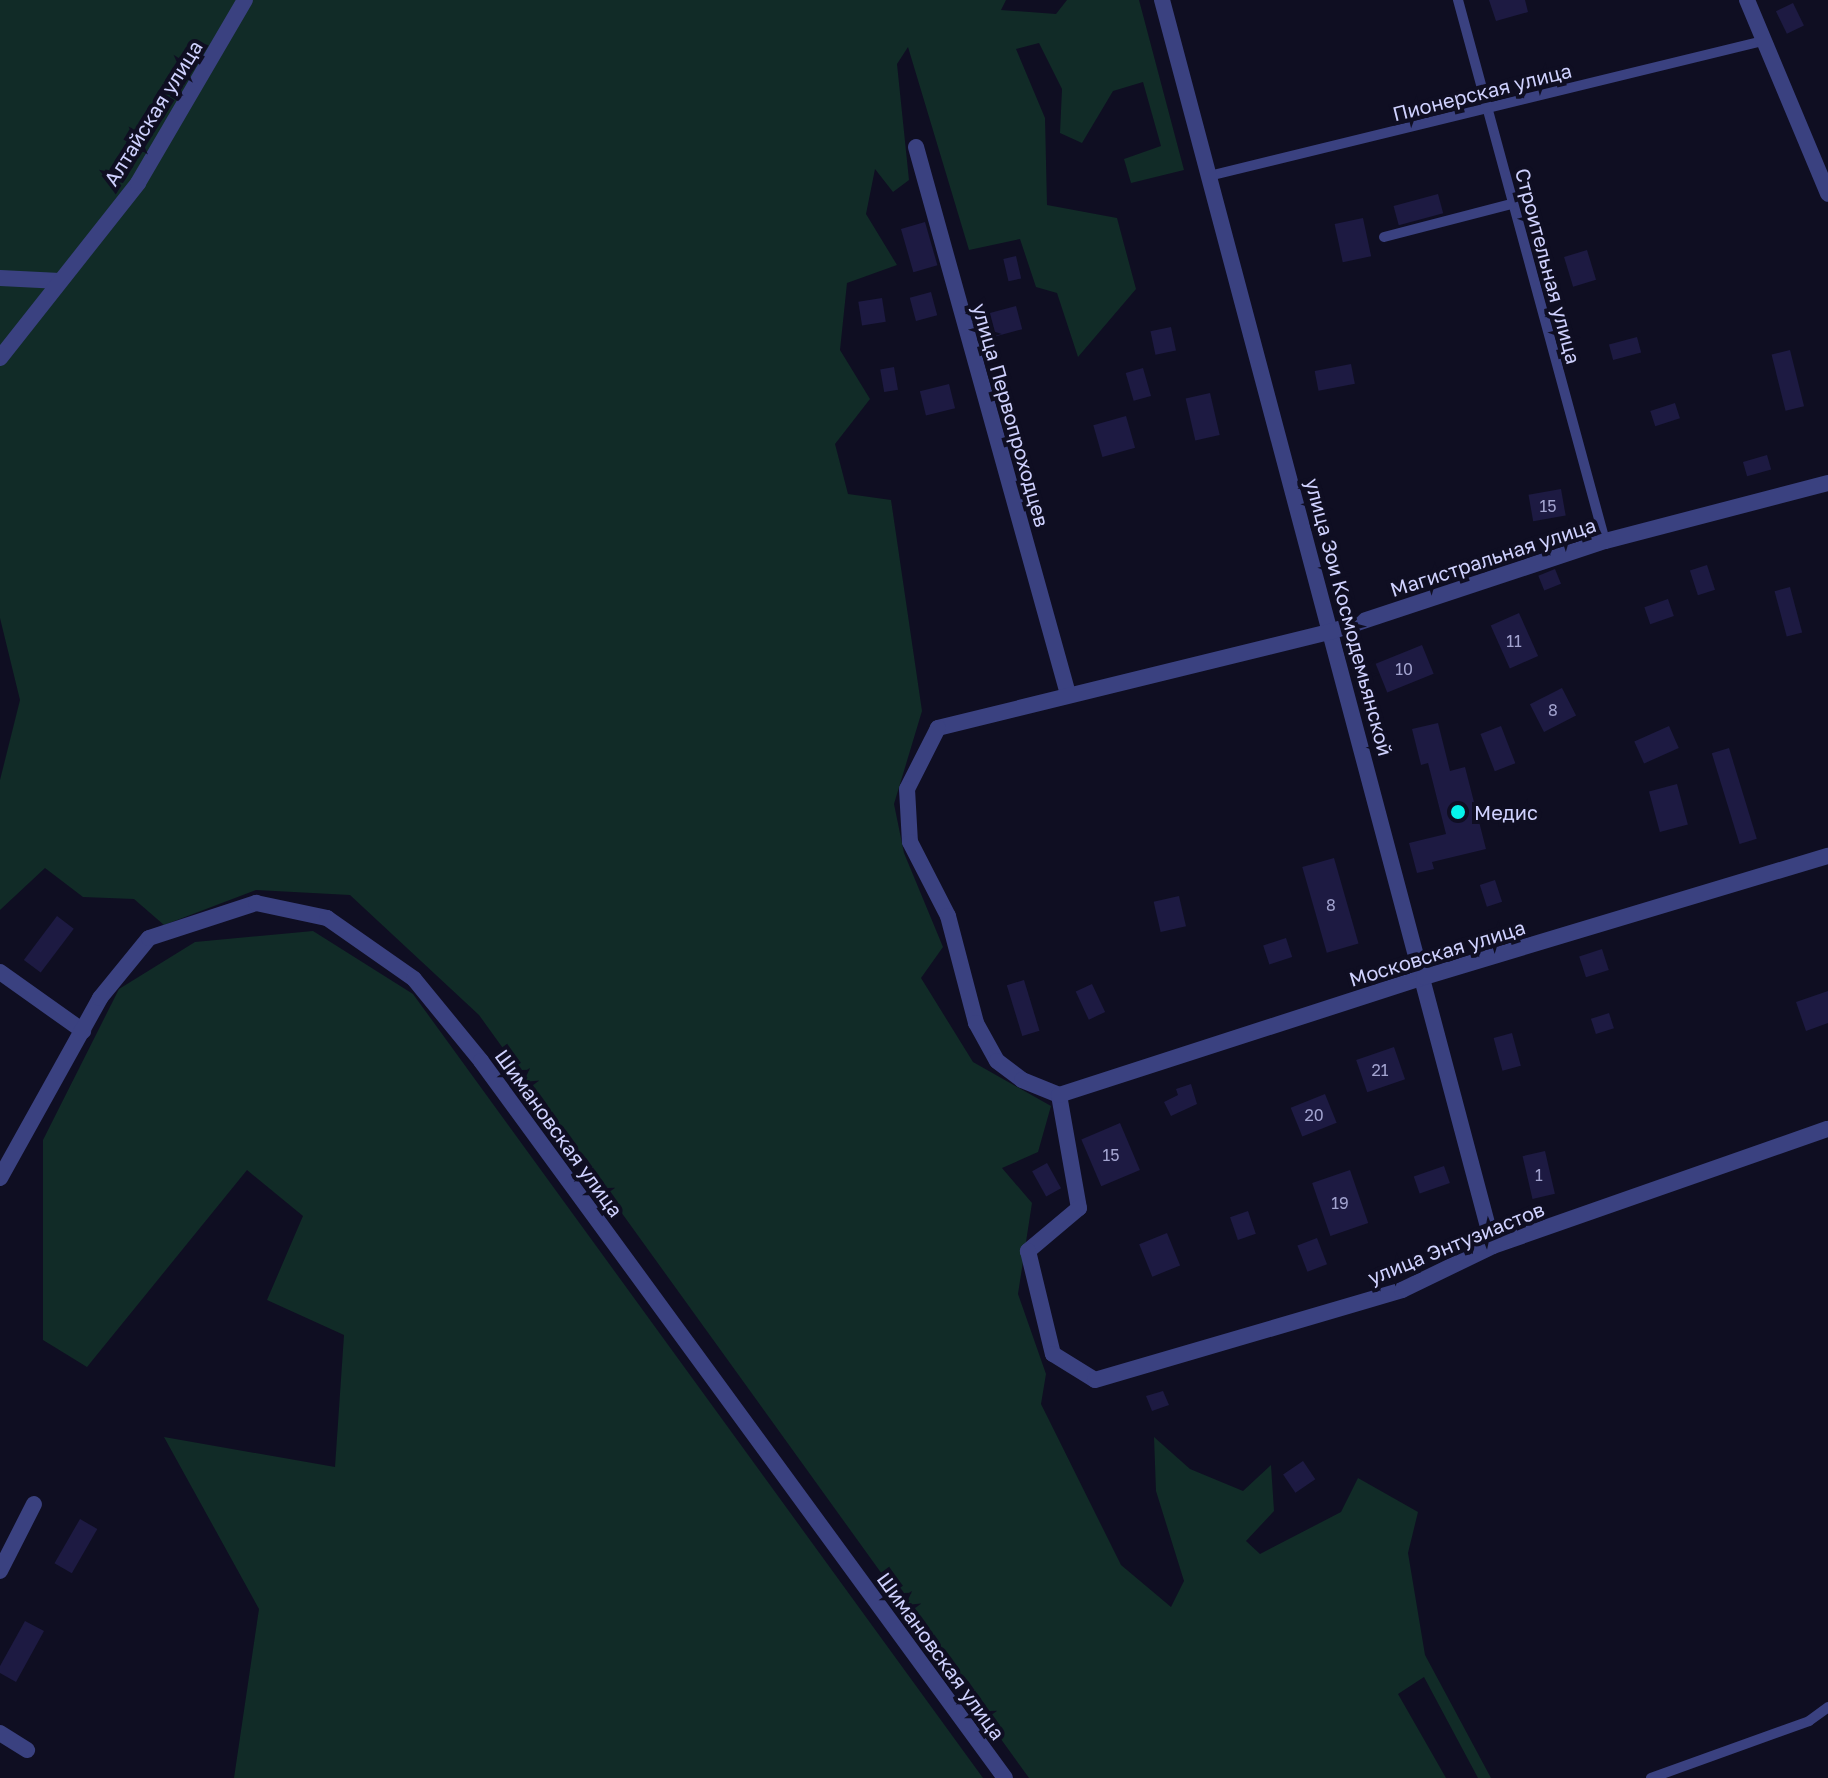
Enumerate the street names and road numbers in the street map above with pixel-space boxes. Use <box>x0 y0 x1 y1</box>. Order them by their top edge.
street label: Алтайская улица <box>99 36 207 190</box>
street label: Пионерская улица <box>1390 58 1574 126</box>
street label: Строительная улица <box>1510 166 1586 366</box>
street label: улица Первопроходцев <box>968 300 1054 530</box>
street label: улица Зои Космодемьянской <box>1300 475 1398 759</box>
street label: Магистральная улица <box>1387 512 1599 602</box>
street label: Московская улица <box>1346 915 1528 991</box>
street label: Шимановская улица <box>490 1045 628 1221</box>
street label: улица Энтузиастов <box>1364 1197 1548 1289</box>
street label: Шимановская улица <box>872 1568 1010 1744</box>

